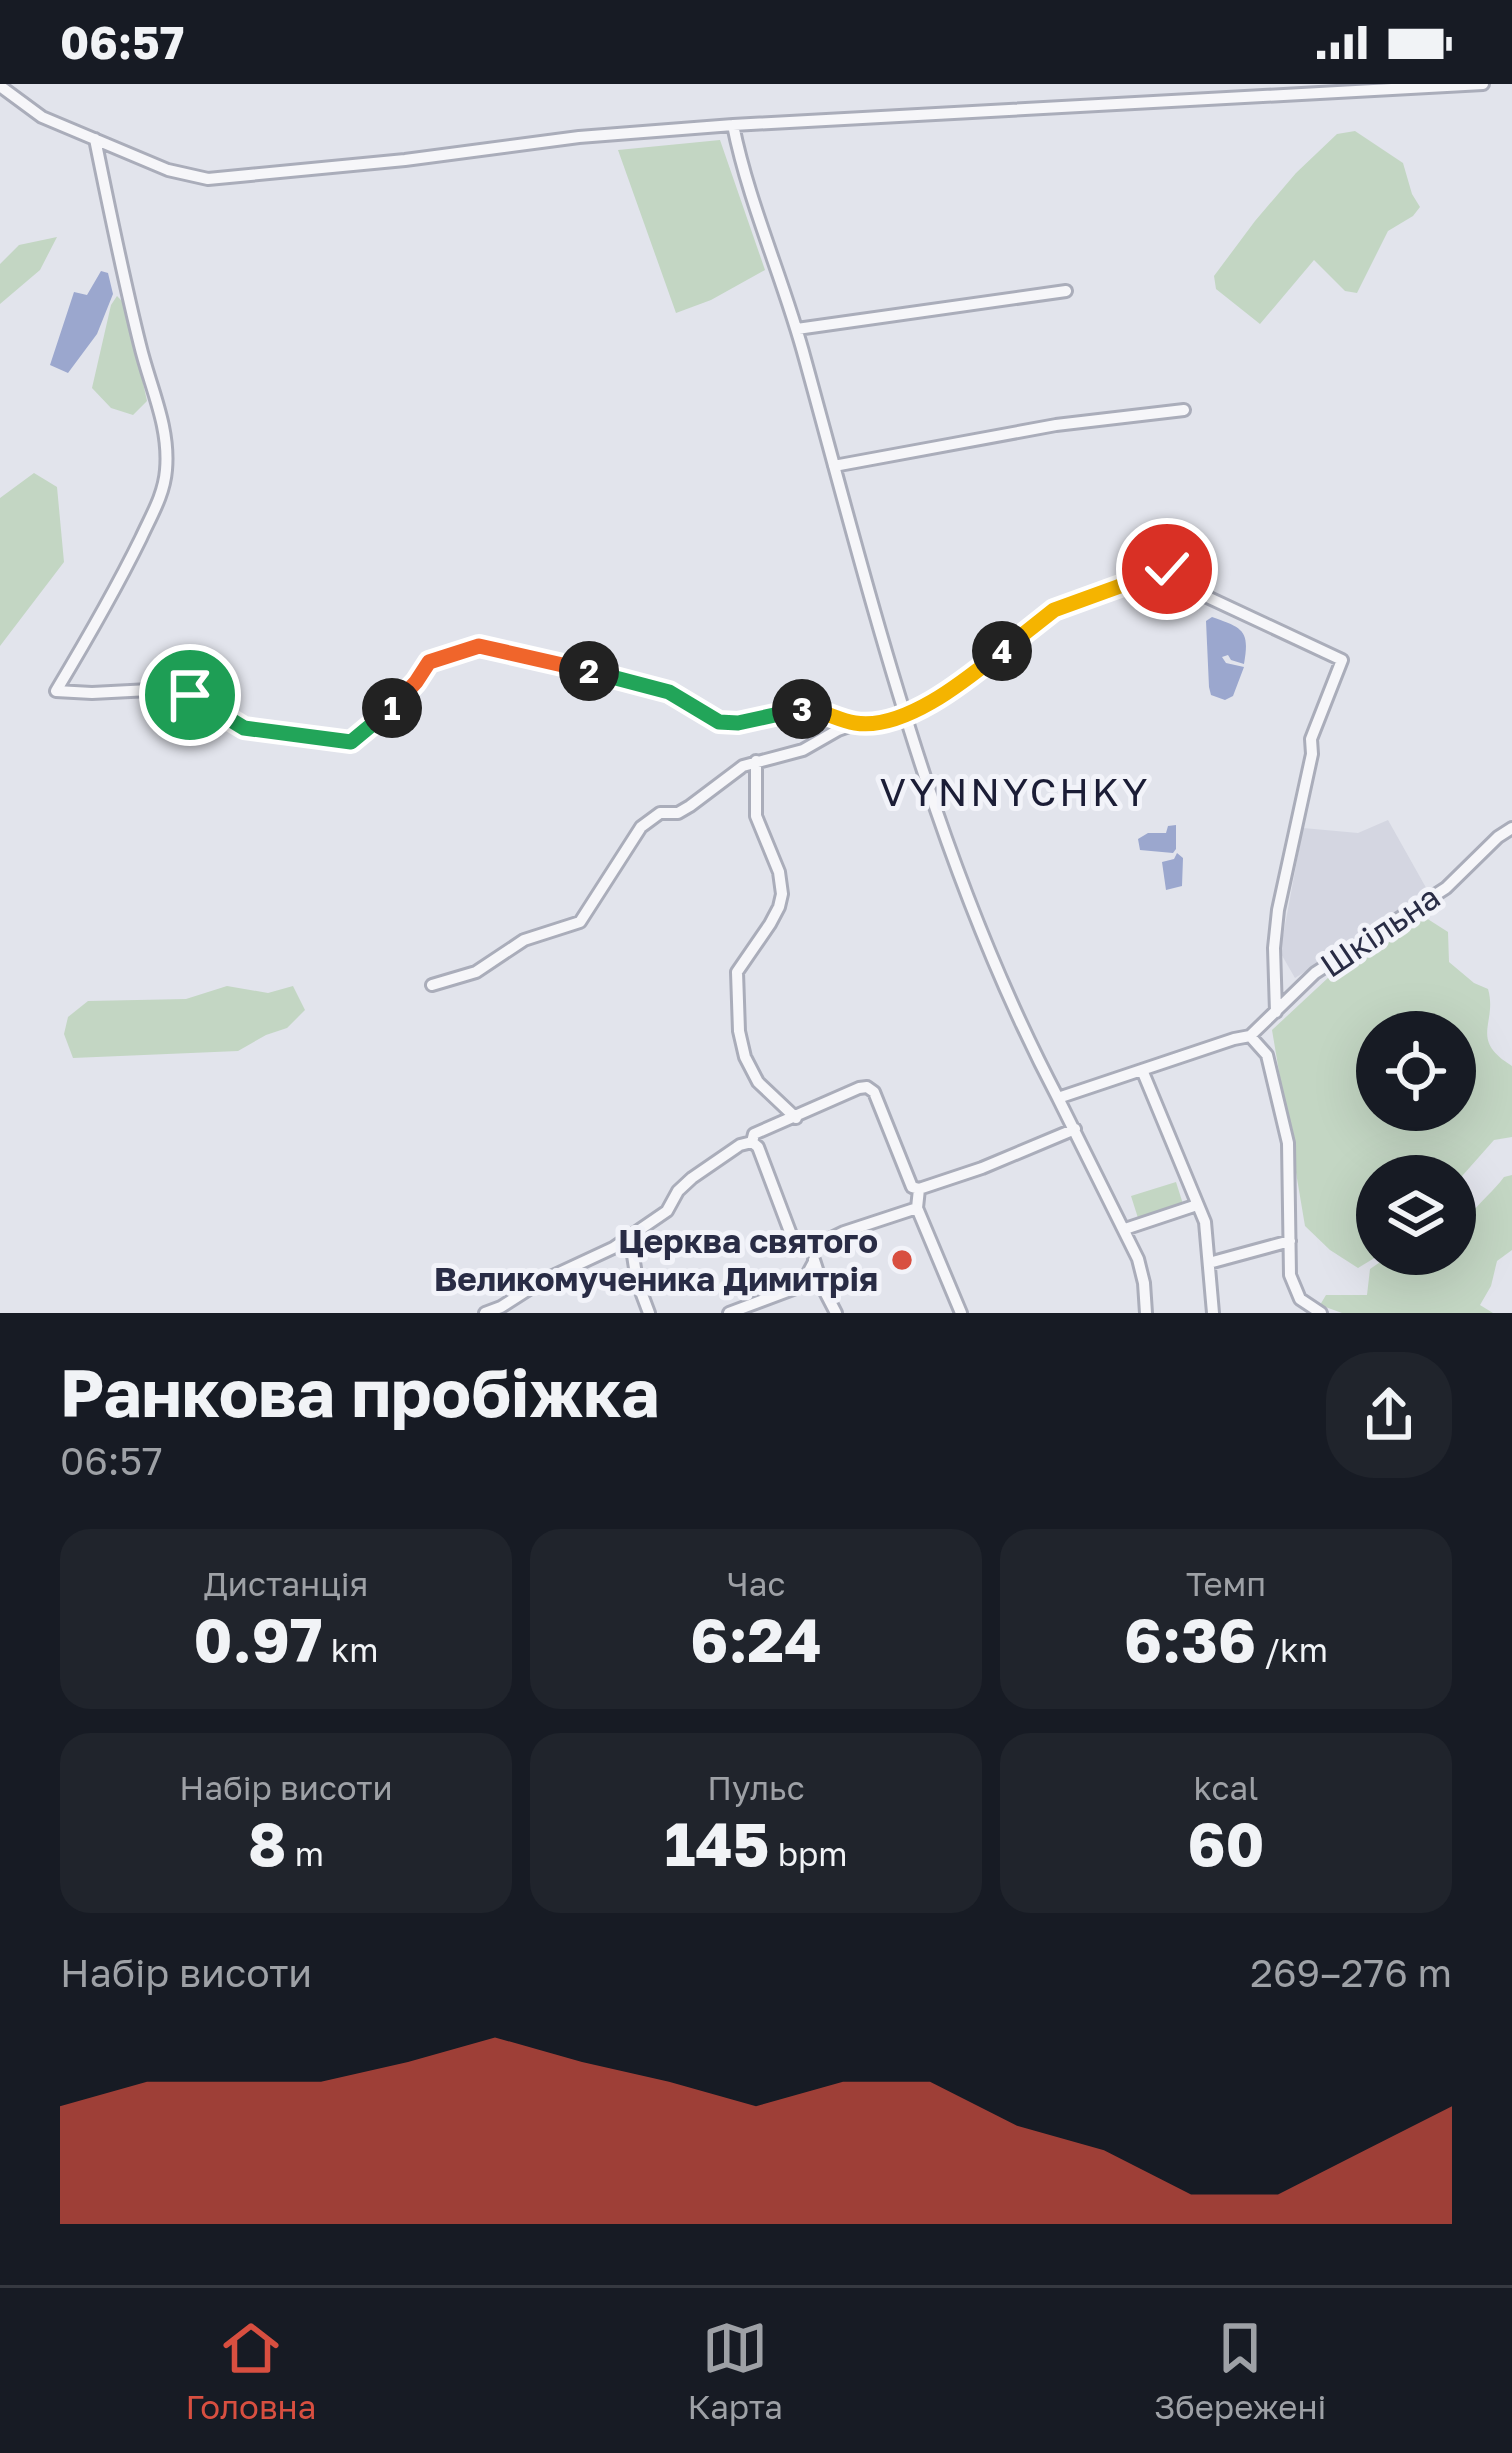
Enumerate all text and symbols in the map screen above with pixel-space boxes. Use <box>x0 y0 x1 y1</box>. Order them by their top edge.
text: 06:57 <box>60 15 184 69</box>
pin <box>1116 518 1218 620</box>
icon: check <box>1134 536 1200 602</box>
pin: 4 <box>972 621 1032 681</box>
text: 4 <box>992 631 1012 670</box>
pin: 2 <box>559 641 619 701</box>
pin <box>139 644 241 746</box>
text: 2 <box>579 651 599 690</box>
icon: arrive <box>157 662 223 728</box>
pin: 1 <box>362 678 422 738</box>
pin: 3 <box>772 679 832 739</box>
text: 1 <box>384 688 401 727</box>
text: 3 <box>792 689 812 728</box>
district label: VYNNYCHKY <box>880 768 1150 815</box>
street label: Шкільна <box>1313 877 1447 985</box>
map controls <box>1356 1011 1476 1275</box>
button: locate <box>1356 1011 1476 1131</box>
button: layers <box>1356 1155 1476 1275</box>
place label: Церква святого Великомученика Димитрія <box>434 1221 878 1298</box>
marker: Церква святого Великомученика Димитрія <box>889 1247 915 1273</box>
text: Ранкова пробіжка <box>60 1352 659 1432</box>
button: share <box>1326 1352 1452 1478</box>
text: 06:57 <box>60 1437 163 1484</box>
text: Дистанція <box>204 1564 368 1603</box>
text: Час <box>727 1564 785 1603</box>
text: Темп <box>1186 1564 1266 1603</box>
text: 0.97 <box>193 1603 322 1675</box>
text: 6:24 <box>690 1603 822 1675</box>
text: 6:36 <box>1124 1603 1256 1675</box>
text: km <box>322 1630 379 1669</box>
text: /km <box>1256 1630 1328 1669</box>
text: Набір висоти <box>179 1768 393 1807</box>
text: Пульс <box>707 1768 805 1807</box>
text: kcal <box>1193 1768 1259 1807</box>
text: 8 <box>248 1807 286 1879</box>
text: 145 <box>664 1807 769 1879</box>
text: 60 <box>1187 1807 1265 1879</box>
text: m <box>286 1834 324 1873</box>
text: bpm <box>769 1834 848 1873</box>
text: Набір висоти <box>60 1949 312 1996</box>
text: 269–276 m <box>1250 1949 1452 1996</box>
tab: Головна <box>186 2315 316 2426</box>
tab: Карта <box>687 2315 783 2426</box>
tab: Збережені <box>1154 2315 1326 2426</box>

